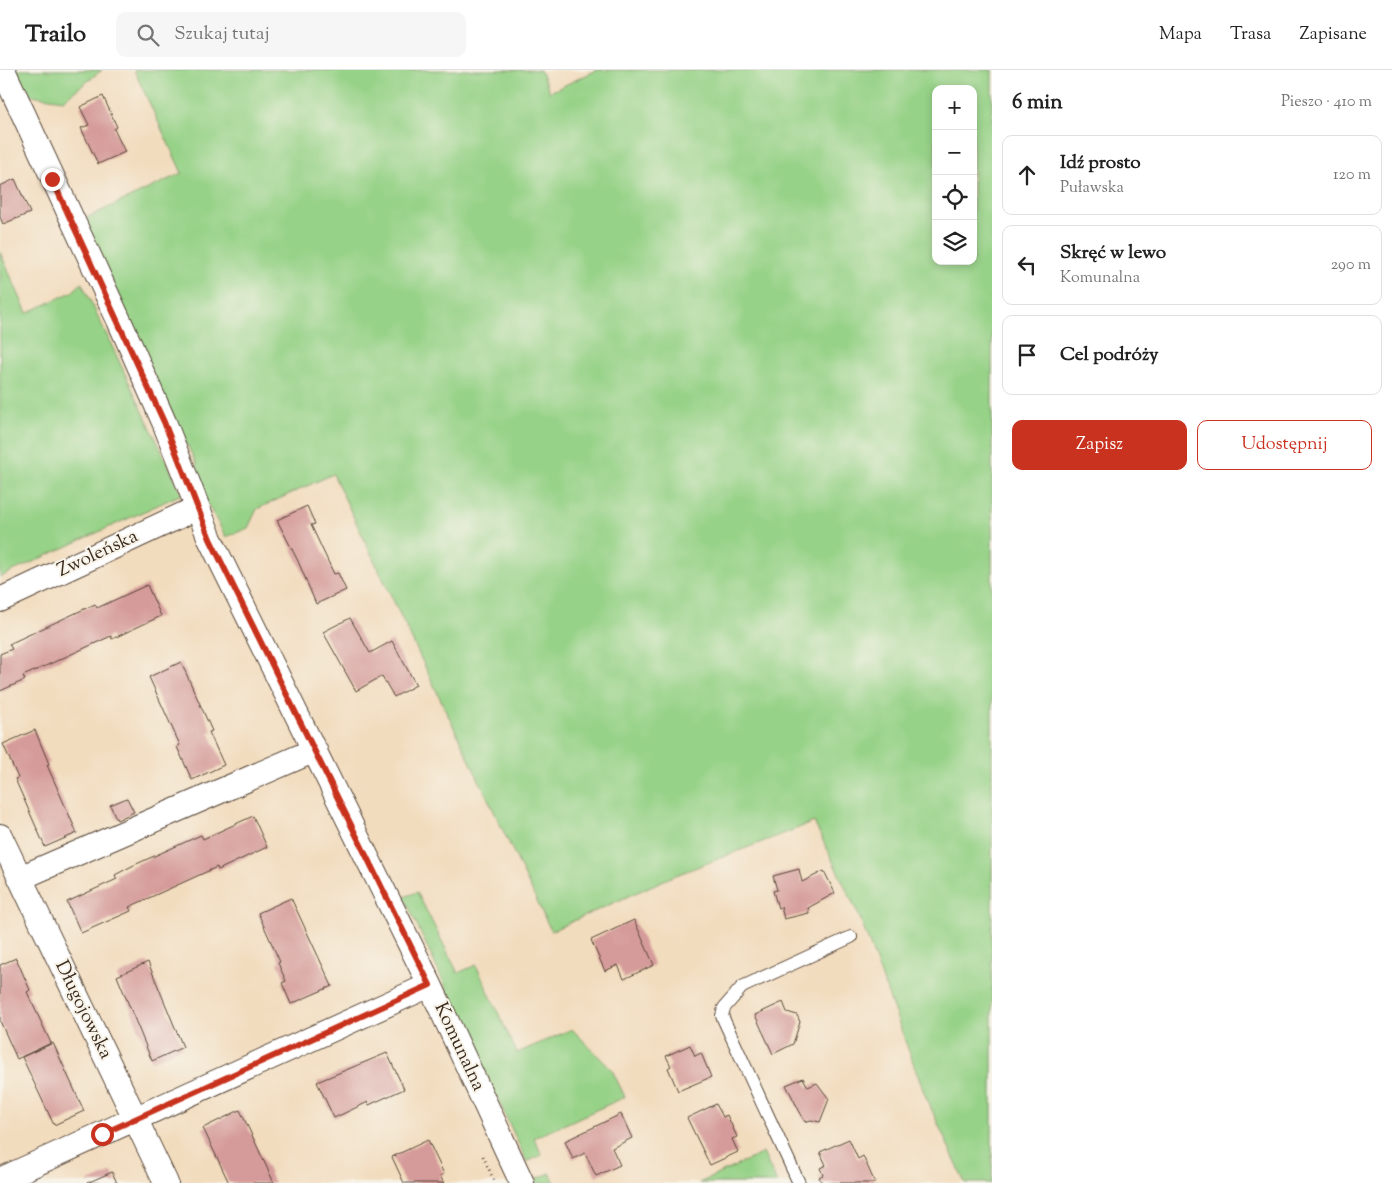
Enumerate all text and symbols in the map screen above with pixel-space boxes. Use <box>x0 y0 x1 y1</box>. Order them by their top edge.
search box <box>116 12 466 57</box>
text: Trailo <box>25 18 86 52</box>
icon: search <box>134 21 162 49</box>
text: Szukaj tutaj <box>174 21 270 48</box>
text: Mapa <box>1159 22 1202 48</box>
text: Trasa <box>1230 22 1271 48</box>
text: Zapisane <box>1299 22 1367 48</box>
map controls <box>932 85 977 265</box>
button: + <box>932 85 977 130</box>
text: 6 min <box>1012 88 1063 118</box>
text: Pieszo · 410 m <box>1281 91 1372 114</box>
button: − <box>932 130 977 175</box>
text: Idź prosto <box>1060 150 1141 177</box>
icon: ahead <box>1013 161 1041 189</box>
text: 120 m <box>1333 164 1371 187</box>
route end <box>41 168 64 191</box>
button: locate <box>932 175 977 220</box>
text: Puławska <box>1060 177 1124 200</box>
button: layers <box>932 220 977 265</box>
text: Skręć w lewo <box>1060 240 1166 267</box>
icon: left <box>1013 251 1041 279</box>
text: 290 m <box>1331 254 1371 277</box>
text: Komunalna <box>1060 267 1140 290</box>
icon: arrive <box>1013 341 1041 369</box>
text: Cel podróży <box>1060 342 1159 369</box>
button: Zapisz <box>1012 420 1187 470</box>
button: Udostępnij <box>1197 420 1372 470</box>
street label: Zwoleńska <box>53 523 143 584</box>
street label: Długojowska <box>47 956 119 1064</box>
street label: Komunalna <box>427 998 491 1096</box>
route start <box>91 1123 114 1146</box>

